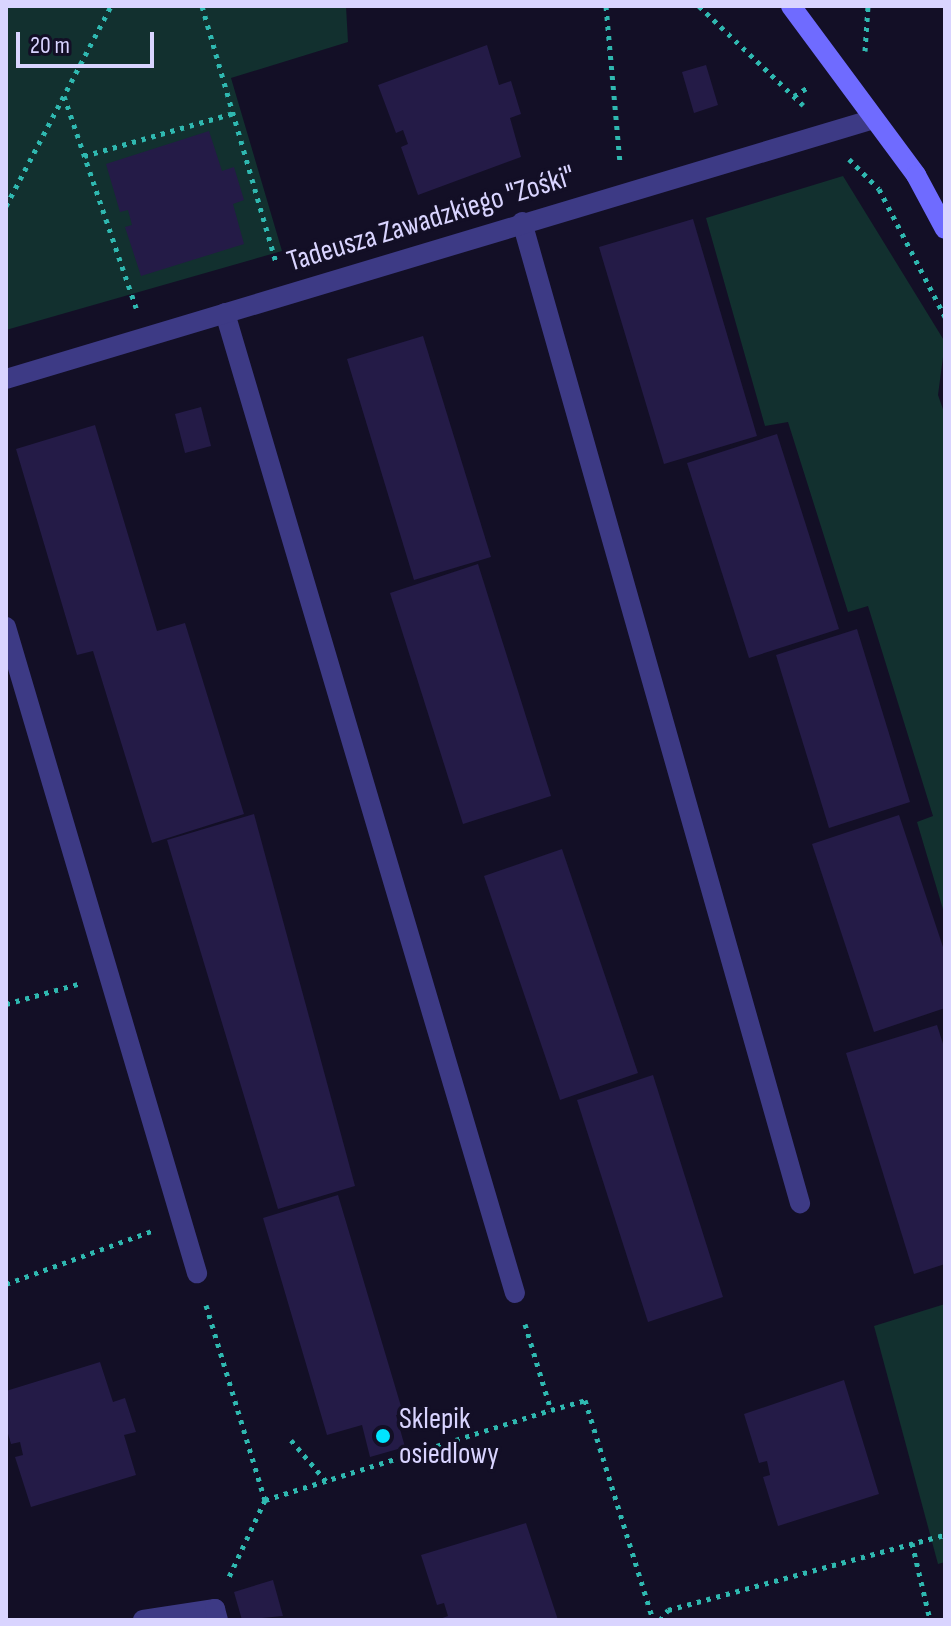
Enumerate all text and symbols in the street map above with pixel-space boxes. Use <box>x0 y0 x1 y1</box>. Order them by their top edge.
scale bar <box>20 16 158 66</box>
text: 20 m <box>30 31 70 60</box>
street label: Tadeusza Zawadzkiego "Zośki" <box>283 158 579 280</box>
place label: Sklepik osiedlowy <box>399 1401 499 1472</box>
marker: Sklepik osiedlowy <box>374 1427 392 1445</box>

